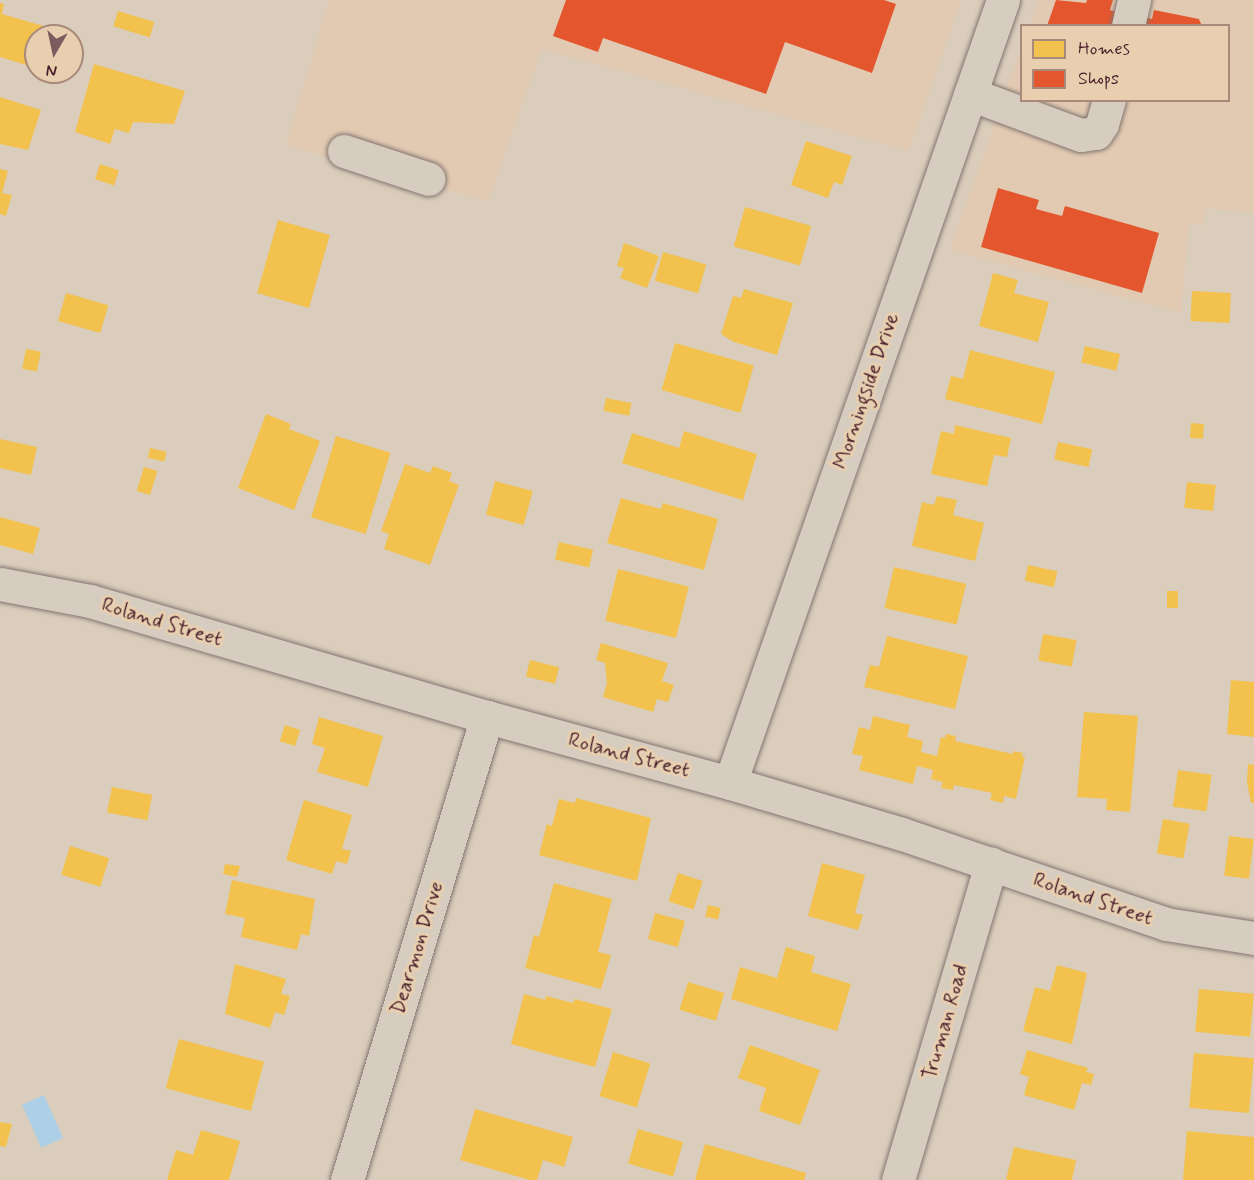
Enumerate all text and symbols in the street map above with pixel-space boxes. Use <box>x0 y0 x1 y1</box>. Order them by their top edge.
north arrow <box>24 24 84 84</box>
legend <box>1020 24 1230 102</box>
text: Homes <box>1078 37 1130 61</box>
text: N <box>45 59 58 82</box>
text: Shops <box>1078 67 1119 91</box>
street label: Morningside Drive <box>828 310 904 472</box>
street label: Roland Street <box>97 591 227 653</box>
street label: Roland Street <box>564 726 694 784</box>
street label: Roland Street <box>1028 866 1158 932</box>
street label: Dearmon Drive <box>385 879 449 1017</box>
street label: Truman Road <box>916 961 974 1083</box>

